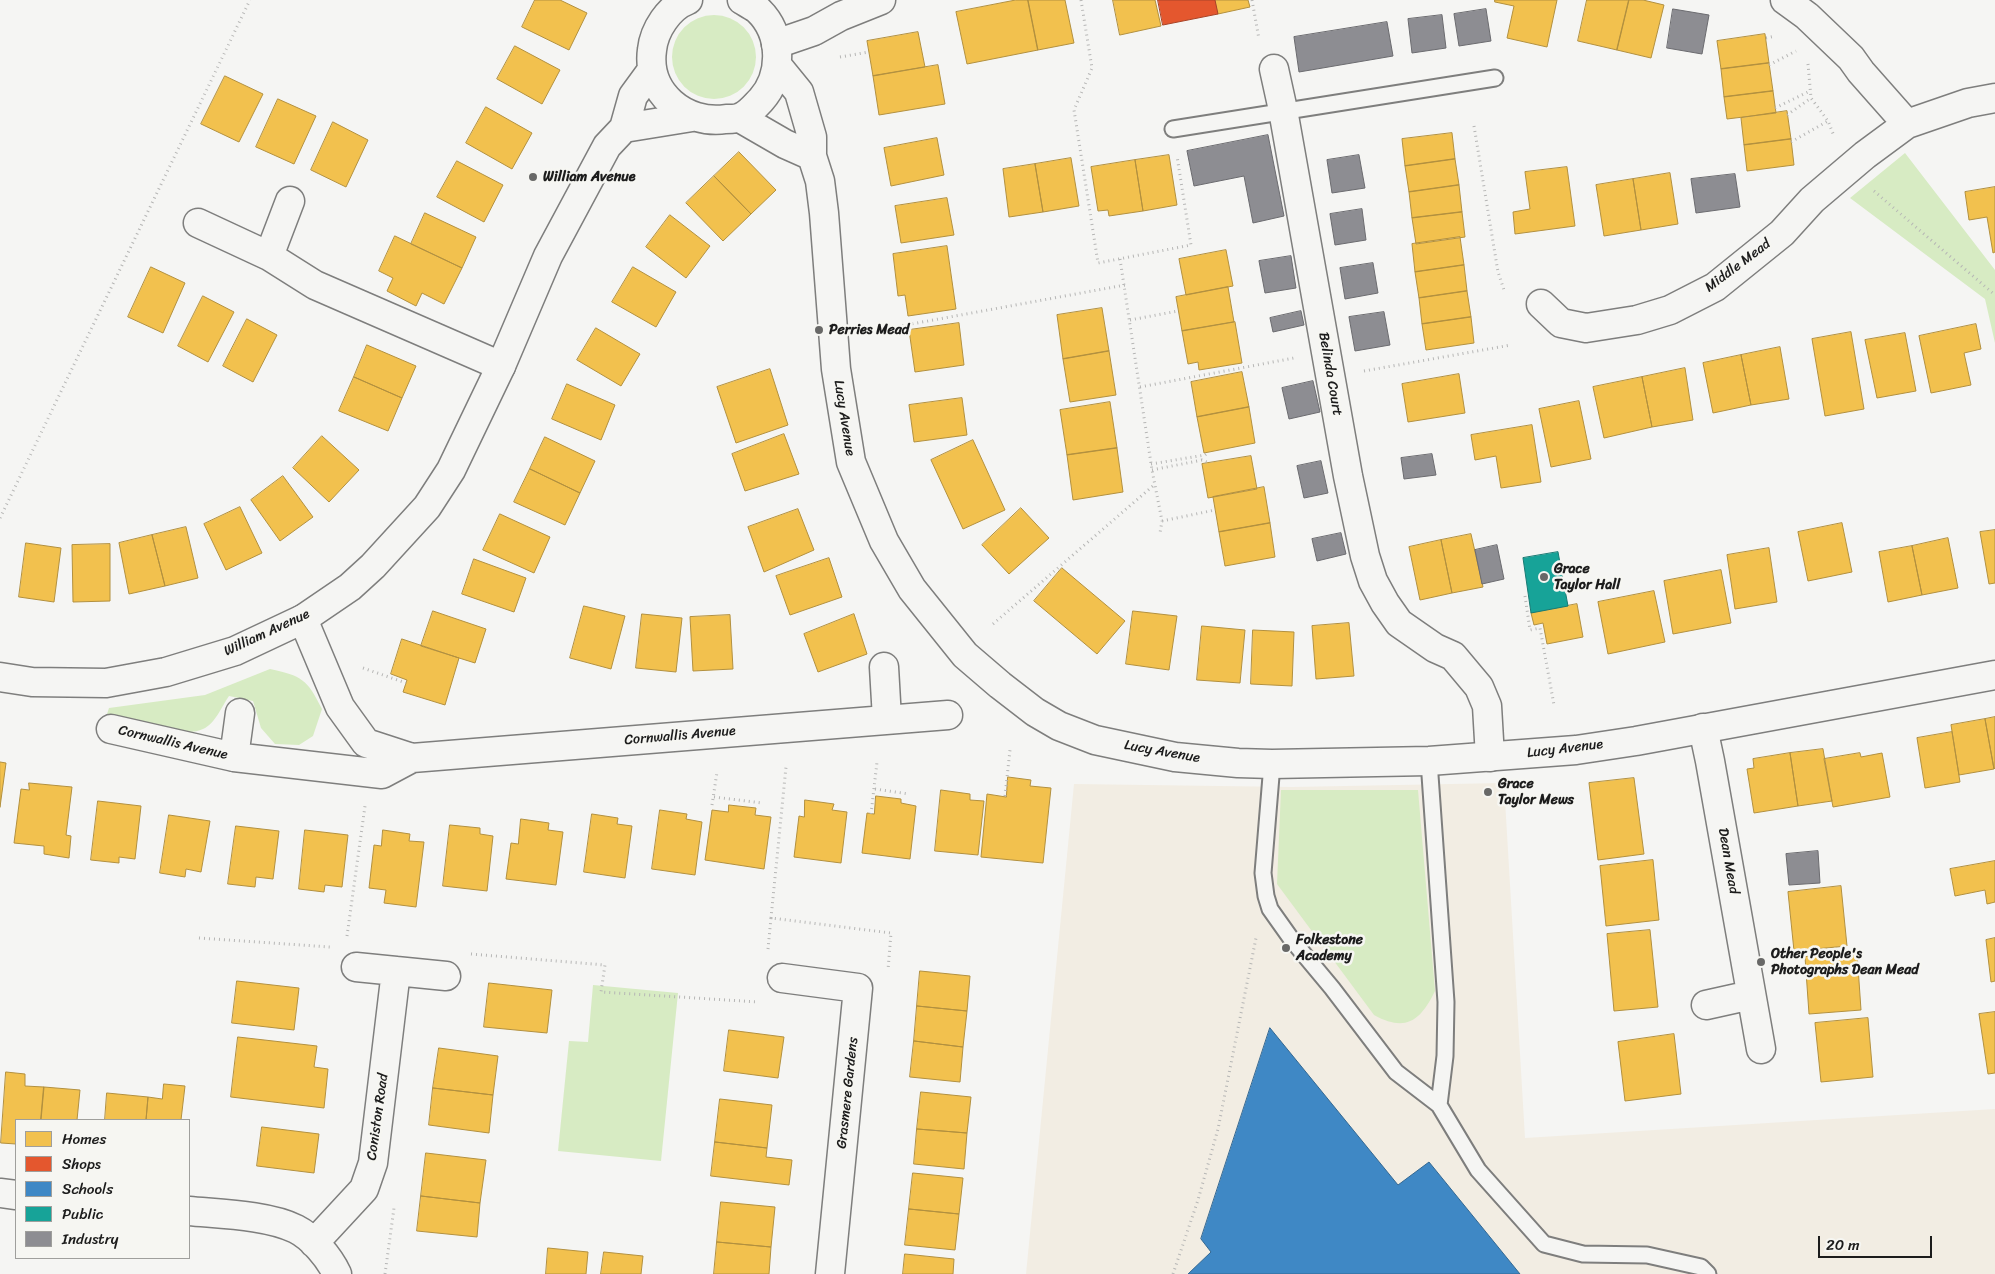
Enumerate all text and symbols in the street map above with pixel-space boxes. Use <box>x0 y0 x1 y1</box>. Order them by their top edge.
place label: William Avenue <box>543 169 636 185</box>
marker: William Avenue <box>527 171 539 183</box>
street label: Middle Mead <box>1702 236 1774 296</box>
place label: Perries Mead <box>829 322 909 338</box>
marker: Perries Mead <box>813 324 825 336</box>
street label: Belinda Court <box>1314 331 1346 417</box>
street label: Lucy Avenue <box>830 379 858 457</box>
place label: Grace Taylor Hall <box>1554 561 1620 594</box>
marker: Grace Taylor Hall <box>1538 571 1550 583</box>
street label: William Avenue <box>221 606 313 660</box>
street label: Cornwallis Avenue <box>117 722 229 764</box>
street label: Cornwallis Avenue <box>624 723 736 749</box>
street label: Lucy Avenue <box>1526 736 1604 762</box>
street label: Lucy Avenue <box>1123 737 1201 767</box>
place label: Grace Taylor Mews <box>1498 776 1574 809</box>
marker: Grace Taylor Mews <box>1482 786 1494 798</box>
street label: Dean Mead <box>1714 827 1742 895</box>
place label: Folkestone Academy <box>1296 932 1363 964</box>
marker: Folkestone Academy <box>1280 942 1292 954</box>
place label: Other People's Photographs Dean Mead <box>1771 946 1919 979</box>
marker: Other People's Photographs Dean Mead <box>1755 956 1767 968</box>
street label: Grasmere Gardens <box>834 1036 862 1150</box>
street label: Coniston Road <box>364 1073 392 1161</box>
legend <box>15 1119 190 1259</box>
text: Homes <box>62 1126 106 1152</box>
text: Shops <box>62 1151 101 1177</box>
text: Schools <box>62 1176 113 1202</box>
text: Public <box>62 1201 103 1227</box>
text: Industry <box>62 1226 119 1252</box>
scale bar <box>1820 1226 1934 1258</box>
text: 20 m <box>1826 1232 1860 1258</box>

